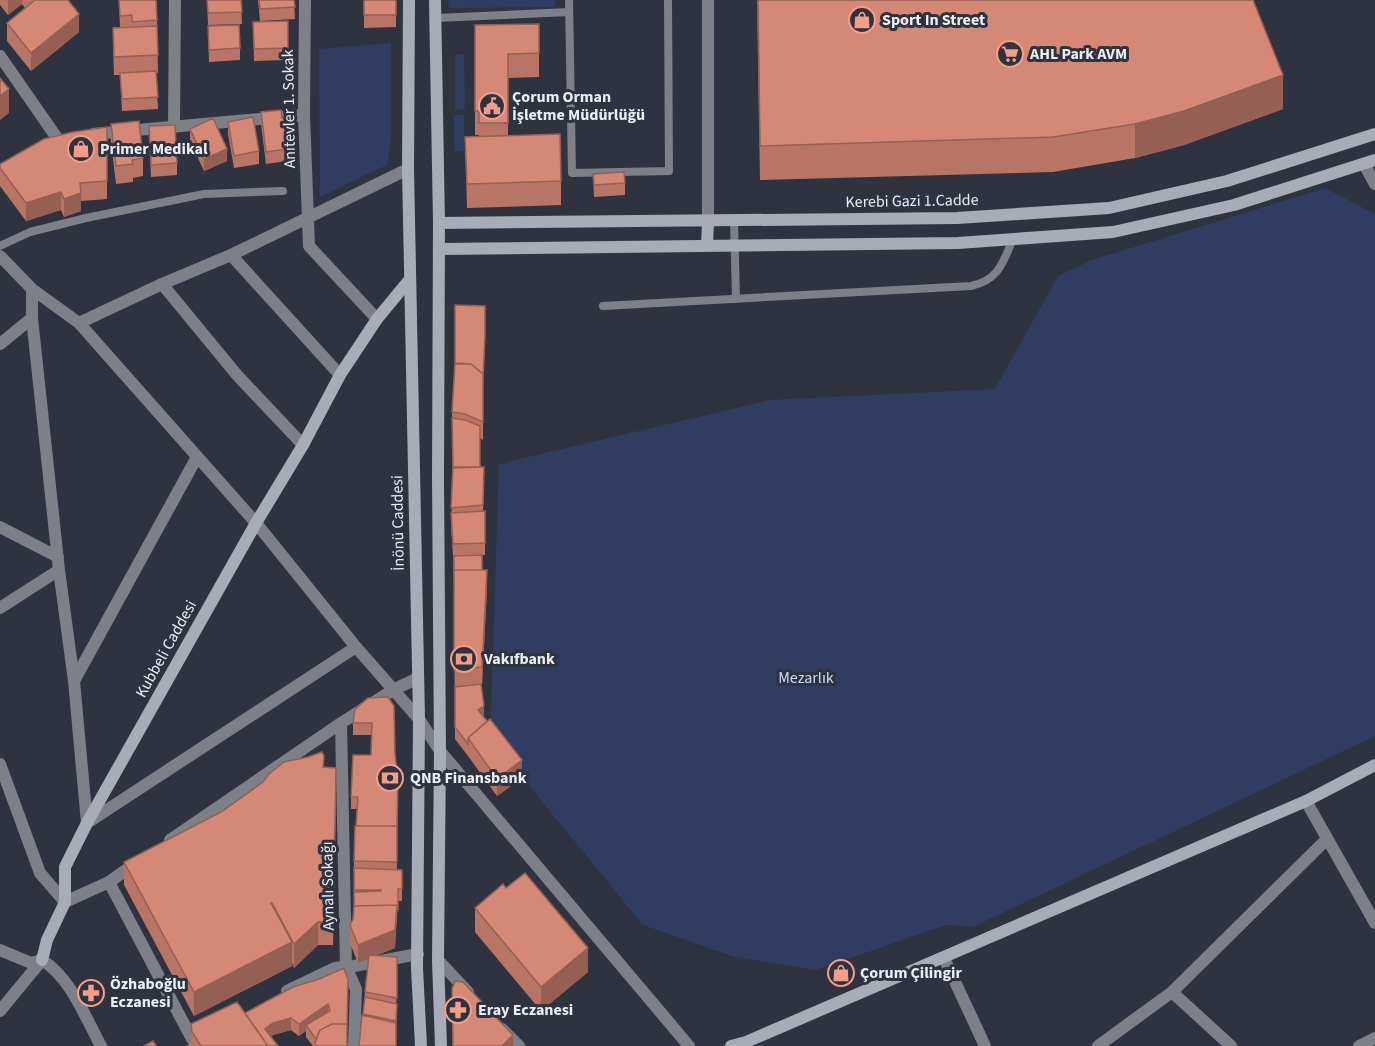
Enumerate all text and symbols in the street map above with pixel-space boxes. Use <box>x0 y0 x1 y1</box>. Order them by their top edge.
shop icon: Sport In Street <box>847 5 877 35</box>
place label: Sport In Street <box>882 9 985 31</box>
supermarket icon: AHL Park AVM <box>995 39 1025 69</box>
place label: AHL Park AVM <box>1029 43 1127 65</box>
street label: Anıtevler 1. Sokak <box>277 49 301 169</box>
place label: Çorum Orman İşletme Müdürlüğü <box>512 86 645 126</box>
public building icon: Çorum Orman İşletme Müdürlüğü <box>477 91 507 121</box>
shop icon: Primer Medikal <box>66 134 96 164</box>
place label: Primer Medikal <box>100 138 208 160</box>
street label: Kerebi Gazi 1.Cadde <box>845 189 979 213</box>
street label: İnönü Caddesi <box>386 475 410 571</box>
street label: Kubbeli Caddesi <box>130 596 202 702</box>
bank icon: Vakıfbank <box>449 644 479 674</box>
place label: Vakıfbank <box>483 648 555 670</box>
park label: Mezarlık <box>778 667 834 689</box>
bank icon: QNB Finansbank <box>375 763 405 793</box>
place label: QNB Finansbank <box>410 767 527 789</box>
street label: Aynalı Sokağı <box>316 841 340 931</box>
shop icon: Çorum Çilingir <box>826 958 856 988</box>
place label: Çorum Çilingir <box>860 962 962 984</box>
place label: Özhaboğlu Eczanesi <box>110 973 186 1013</box>
pharmacy icon: Özhaboğlu Eczanesi <box>76 978 106 1008</box>
pharmacy icon: Eray Eczanesi <box>443 995 473 1025</box>
place label: Eray Eczanesi <box>478 999 573 1021</box>

